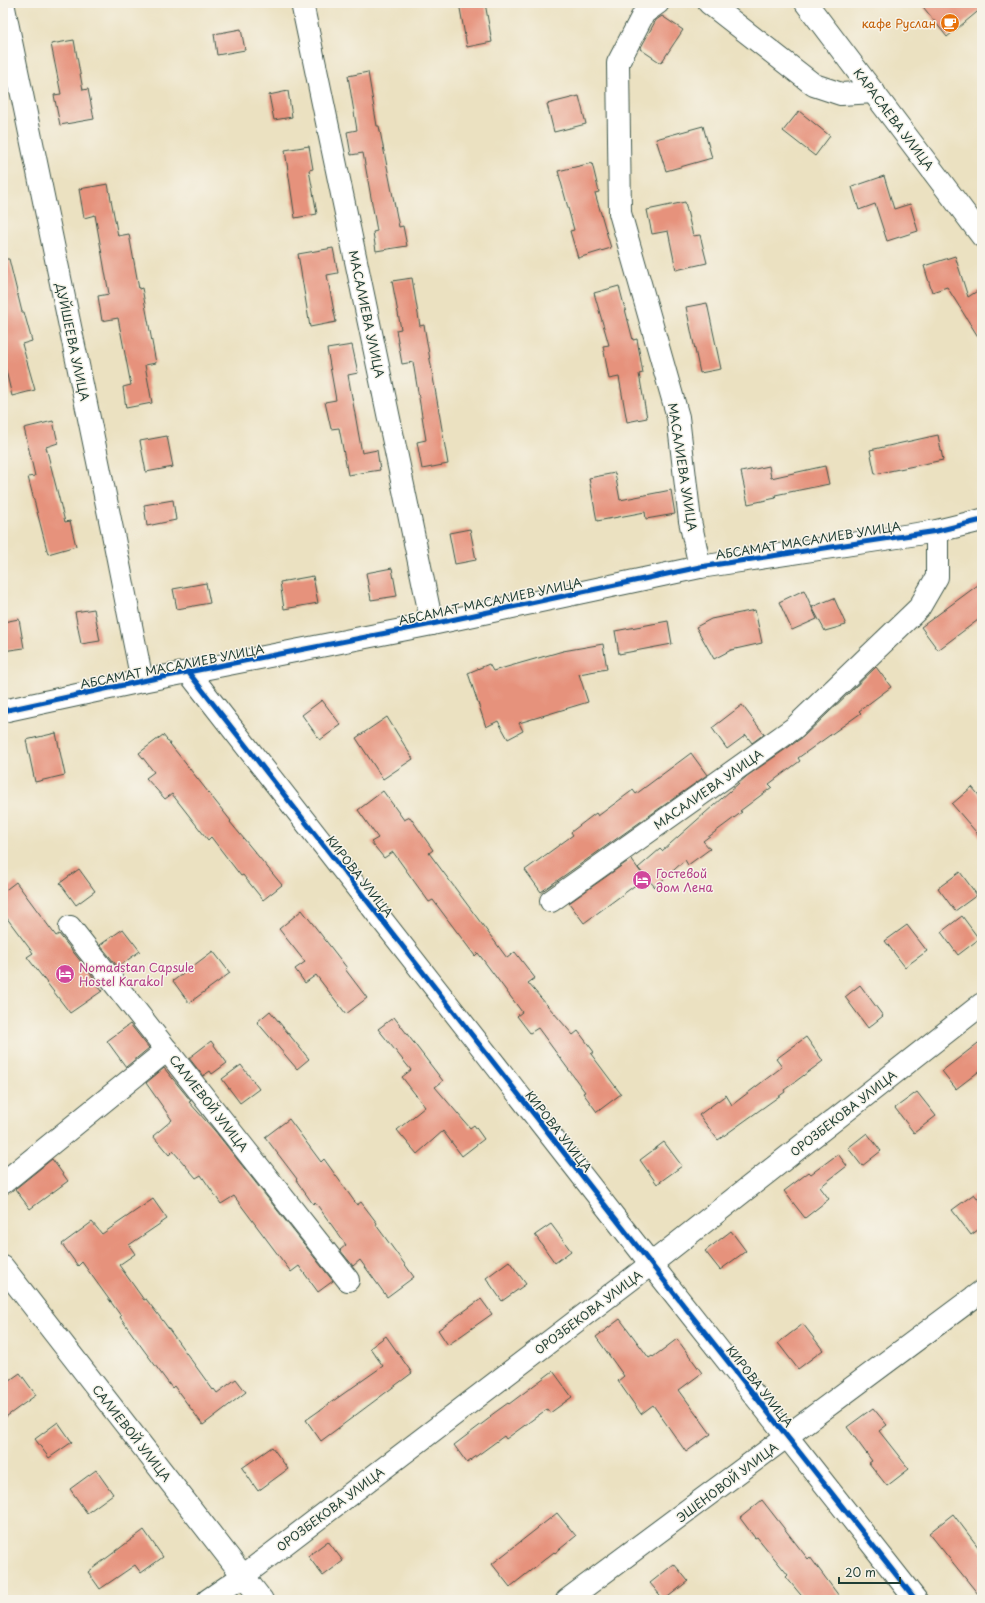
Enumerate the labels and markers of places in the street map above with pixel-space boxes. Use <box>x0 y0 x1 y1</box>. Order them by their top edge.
cafe icon: кафе Руслан <box>939 12 961 34</box>
place label: кафе Руслан <box>861 14 936 32</box>
place label: Гостевой дом Лена <box>656 864 714 896</box>
hotel icon: Гостевой дом Лена <box>631 869 653 891</box>
place label: Nomadstan Capsule Hostel Karakol <box>79 958 195 990</box>
hotel icon: Nomadstan Capsule Hostel Karakol <box>54 963 76 985</box>

